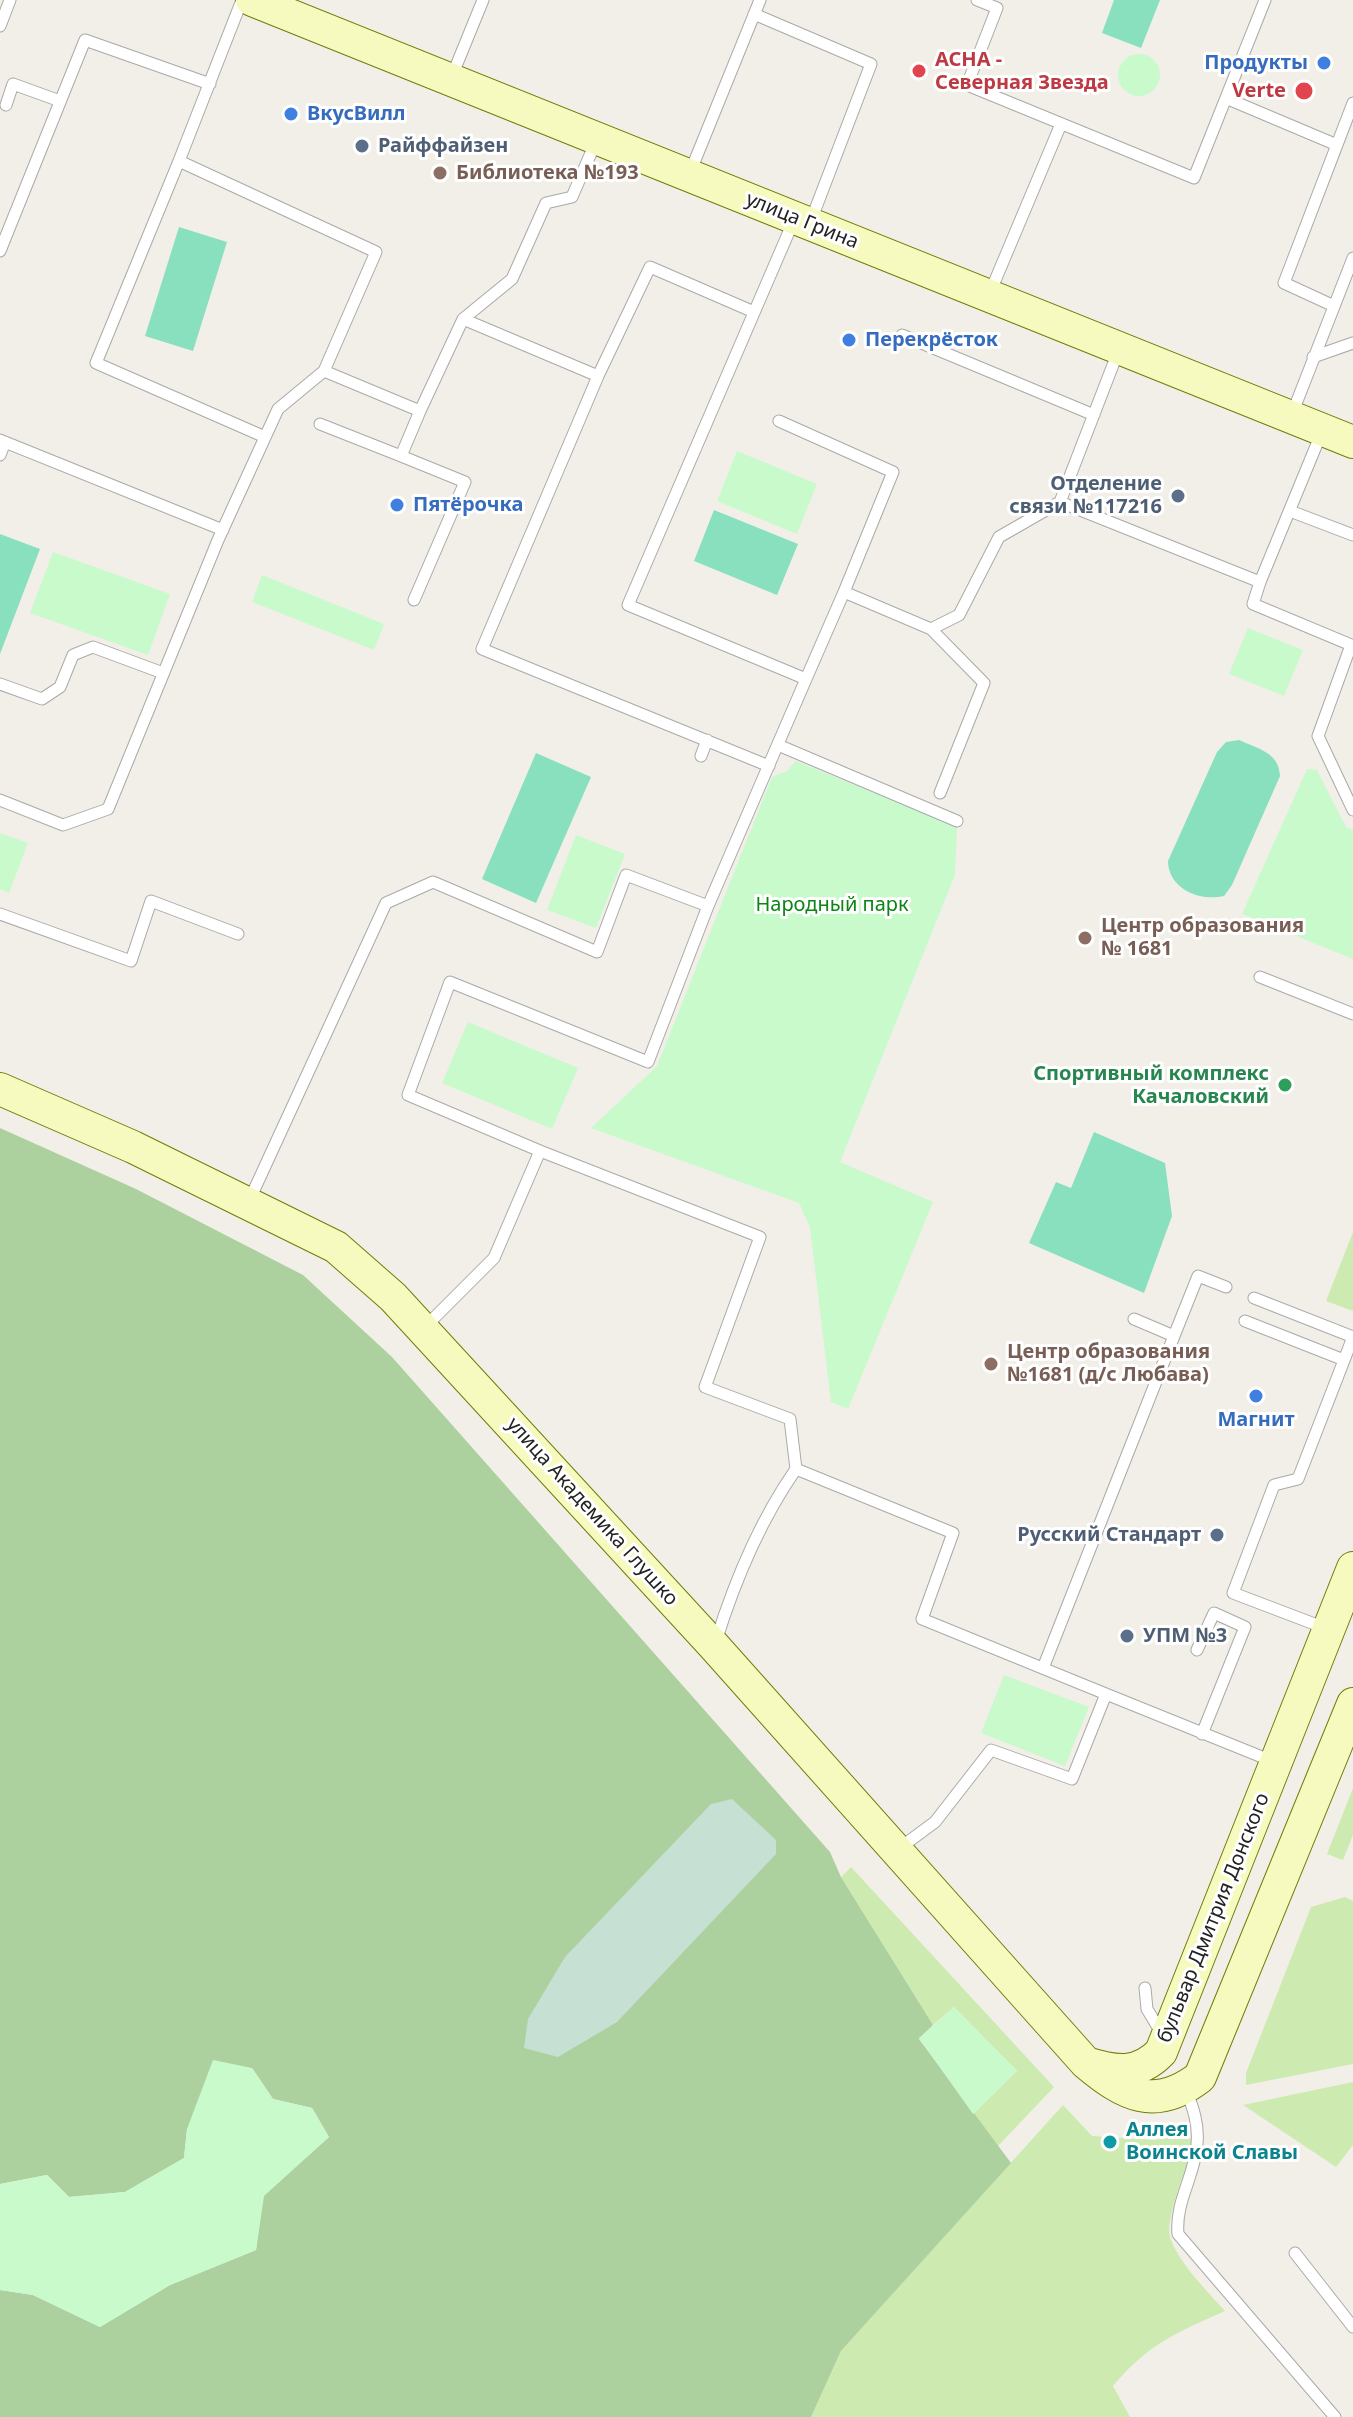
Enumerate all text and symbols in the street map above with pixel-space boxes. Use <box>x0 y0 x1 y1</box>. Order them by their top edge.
place label: АСНА - Северная Звезда <box>935 48 1109 95</box>
place label: Продукты <box>1204 51 1308 75</box>
marker: Продукты <box>1315 54 1333 72</box>
marker: АСНА - Северная Звезда <box>910 62 928 80</box>
place label: Verte <box>1232 79 1286 103</box>
marker: Verte <box>1293 80 1315 102</box>
place label: ВкусВилл <box>307 102 405 126</box>
marker: ВкусВилл <box>282 105 300 123</box>
place label: Райффайзен <box>378 134 508 158</box>
marker: Райффайзен <box>353 137 371 155</box>
place label: Библиотека №193 <box>456 161 639 185</box>
marker: Библиотека №193 <box>431 164 449 182</box>
street label: улица Грина <box>742 187 862 255</box>
place label: Перекрёсток <box>865 328 998 352</box>
marker: Перекрёсток <box>840 331 858 349</box>
place label: Отделение связи №117216 <box>1009 472 1162 519</box>
marker: Отделение связи №117216 <box>1169 487 1187 505</box>
place label: Пятёрочка <box>413 493 523 517</box>
marker: Пятёрочка <box>388 496 406 514</box>
park label: Народный парк <box>755 893 909 917</box>
place label: Центр образования № 1681 <box>1101 914 1304 961</box>
marker: Центр образования № 1681 <box>1076 929 1094 947</box>
place label: Спортивный комплекс Качаловский <box>1033 1062 1269 1109</box>
marker: Спортивный комплекс Качаловский <box>1276 1076 1294 1094</box>
place label: Центр образования №1681 (д/с Любава) <box>1007 1340 1210 1387</box>
marker: Центр образования №1681 (д/с Любава) <box>982 1355 1000 1373</box>
marker: Магнит <box>1247 1387 1265 1405</box>
place label: Магнит <box>1218 1408 1294 1432</box>
street label: улица Академика Глушко <box>501 1413 683 1611</box>
place label: Русский Стандарт <box>1017 1523 1201 1547</box>
marker: Русский Стандарт <box>1208 1526 1226 1544</box>
place label: УПМ №3 <box>1143 1624 1227 1648</box>
marker: УПМ №3 <box>1118 1627 1136 1645</box>
street label: бульвар Дмитрия Донского <box>1153 1790 1275 2046</box>
place label: Аллея Воинской Славы <box>1126 2118 1298 2165</box>
marker: Аллея Воинской Славы <box>1101 2133 1119 2151</box>

